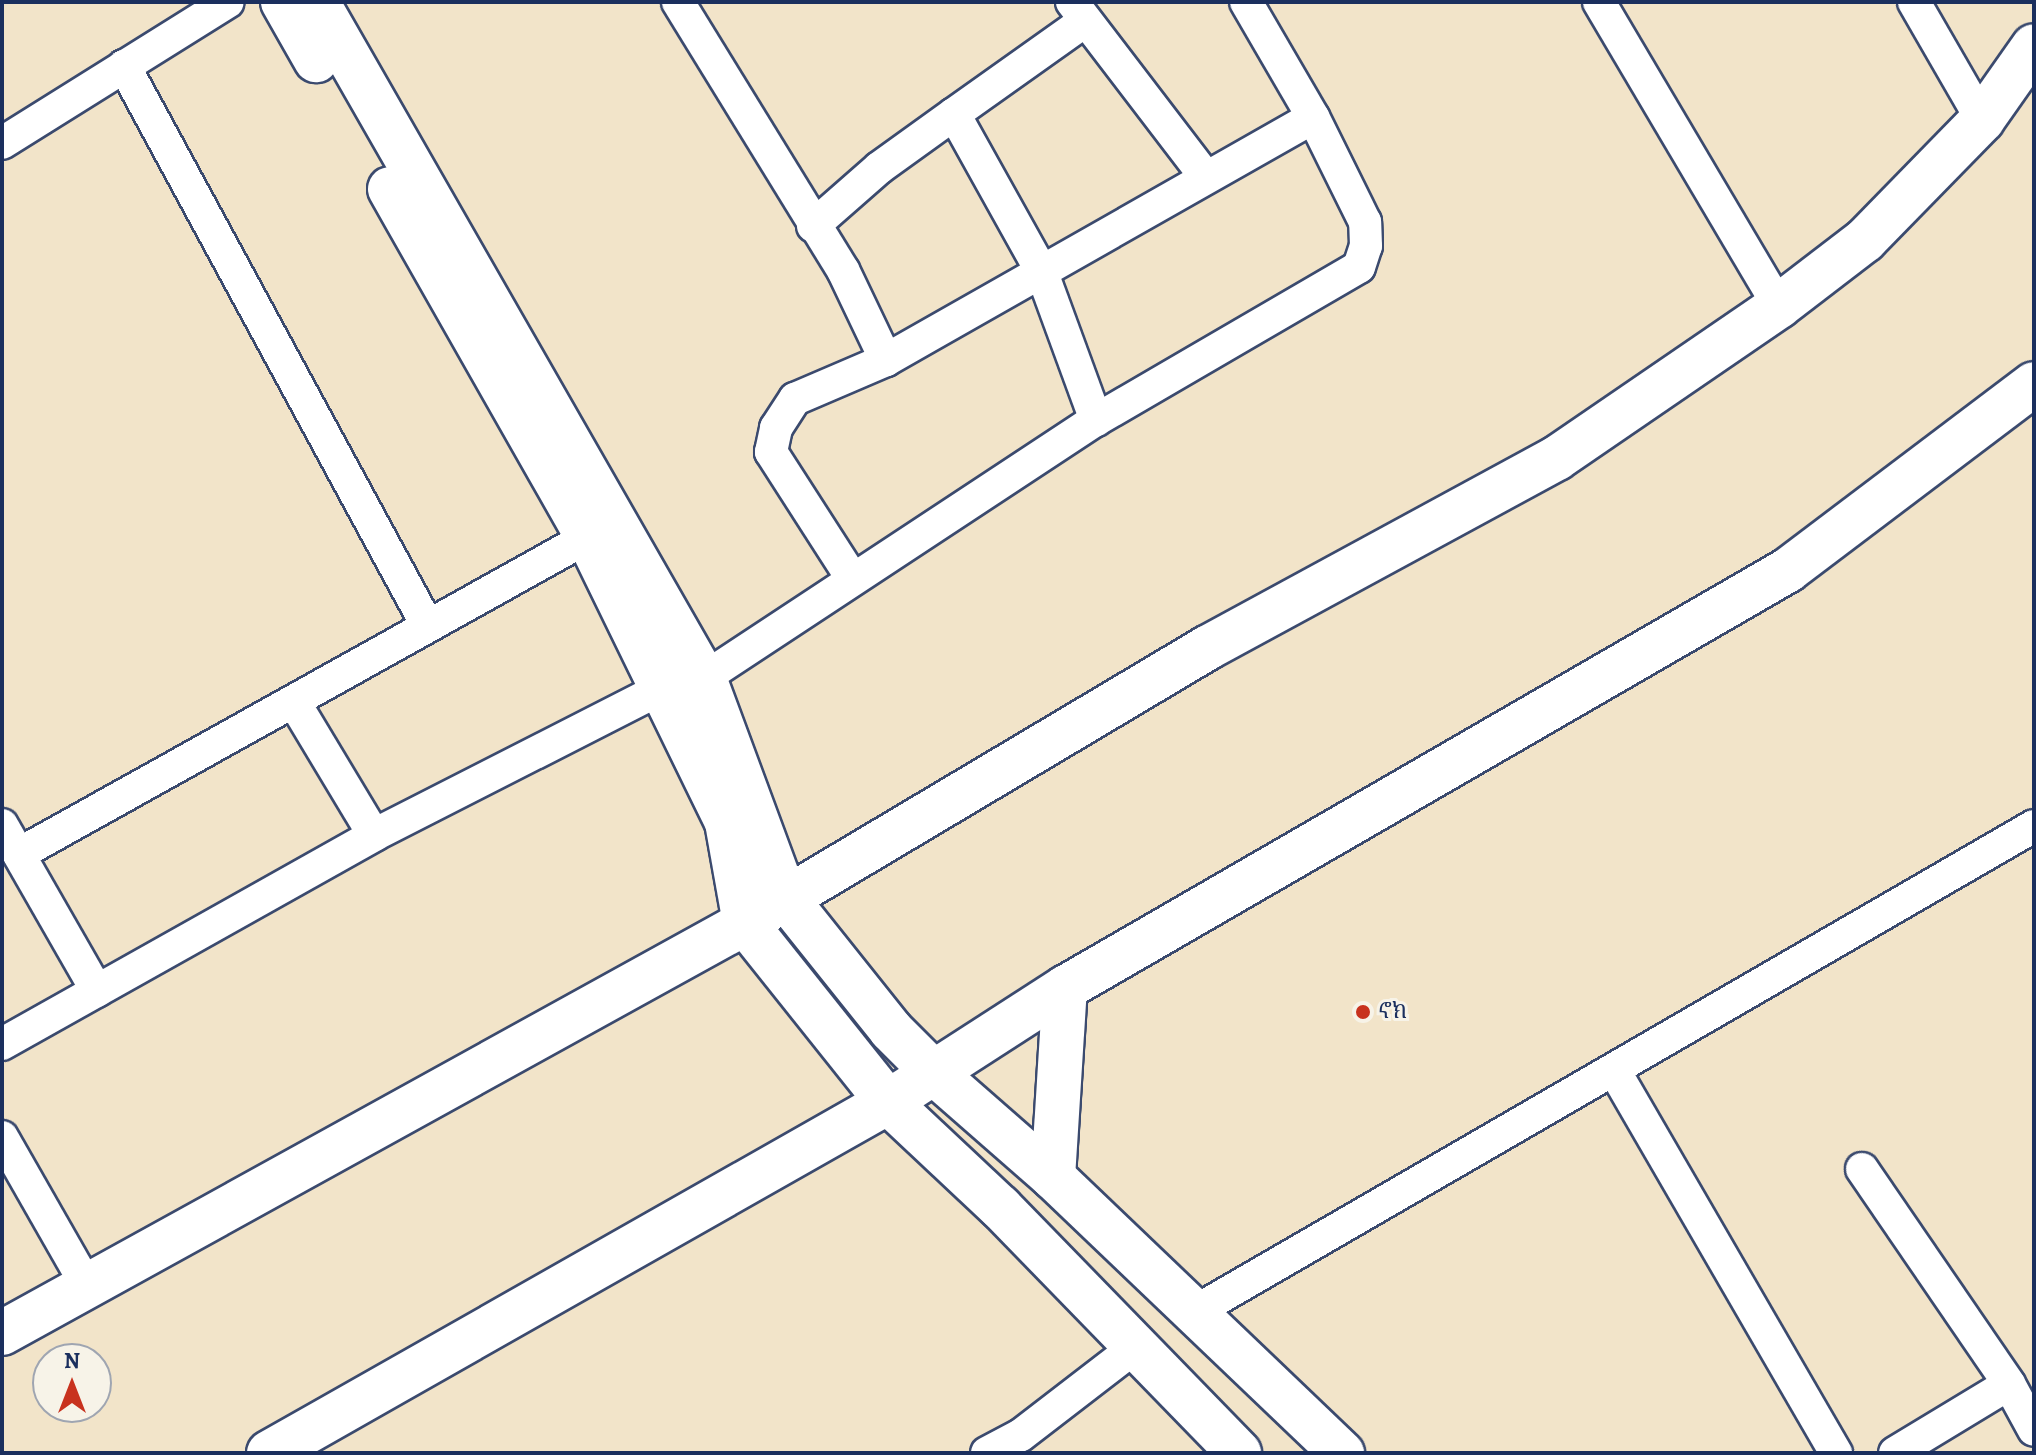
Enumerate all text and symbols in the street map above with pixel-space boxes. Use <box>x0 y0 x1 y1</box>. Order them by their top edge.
place label: ኖክ <box>1379 999 1407 1025</box>
marker: ኖክ <box>1354 1003 1372 1021</box>
north arrow <box>32 1343 112 1423</box>
text: N <box>64 1346 80 1376</box>

